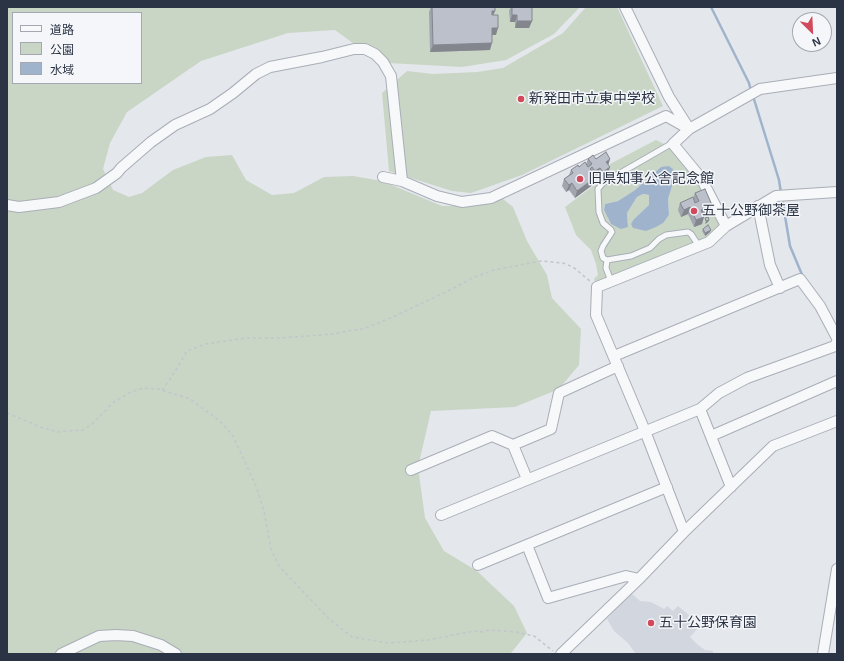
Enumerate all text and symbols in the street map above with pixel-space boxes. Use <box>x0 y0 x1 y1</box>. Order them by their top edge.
legend <box>12 12 142 84</box>
north arrow <box>792 12 832 52</box>
text: 道路 <box>50 23 74 37</box>
text: N <box>810 35 823 49</box>
text: 公園 <box>50 43 74 57</box>
text: 水域 <box>50 63 74 77</box>
place label: 新発田市立東中学校 <box>529 91 655 107</box>
marker: 新発田市立東中学校 <box>516 94 526 104</box>
place label: 旧県知事公舎記念館 <box>588 171 714 187</box>
marker: 旧県知事公舎記念館 <box>575 174 585 184</box>
place label: 五十公野御茶屋 <box>702 203 800 219</box>
marker: 五十公野御茶屋 <box>689 206 699 216</box>
place label: 五十公野保育園 <box>659 615 757 631</box>
marker: 五十公野保育園 <box>646 618 656 628</box>

